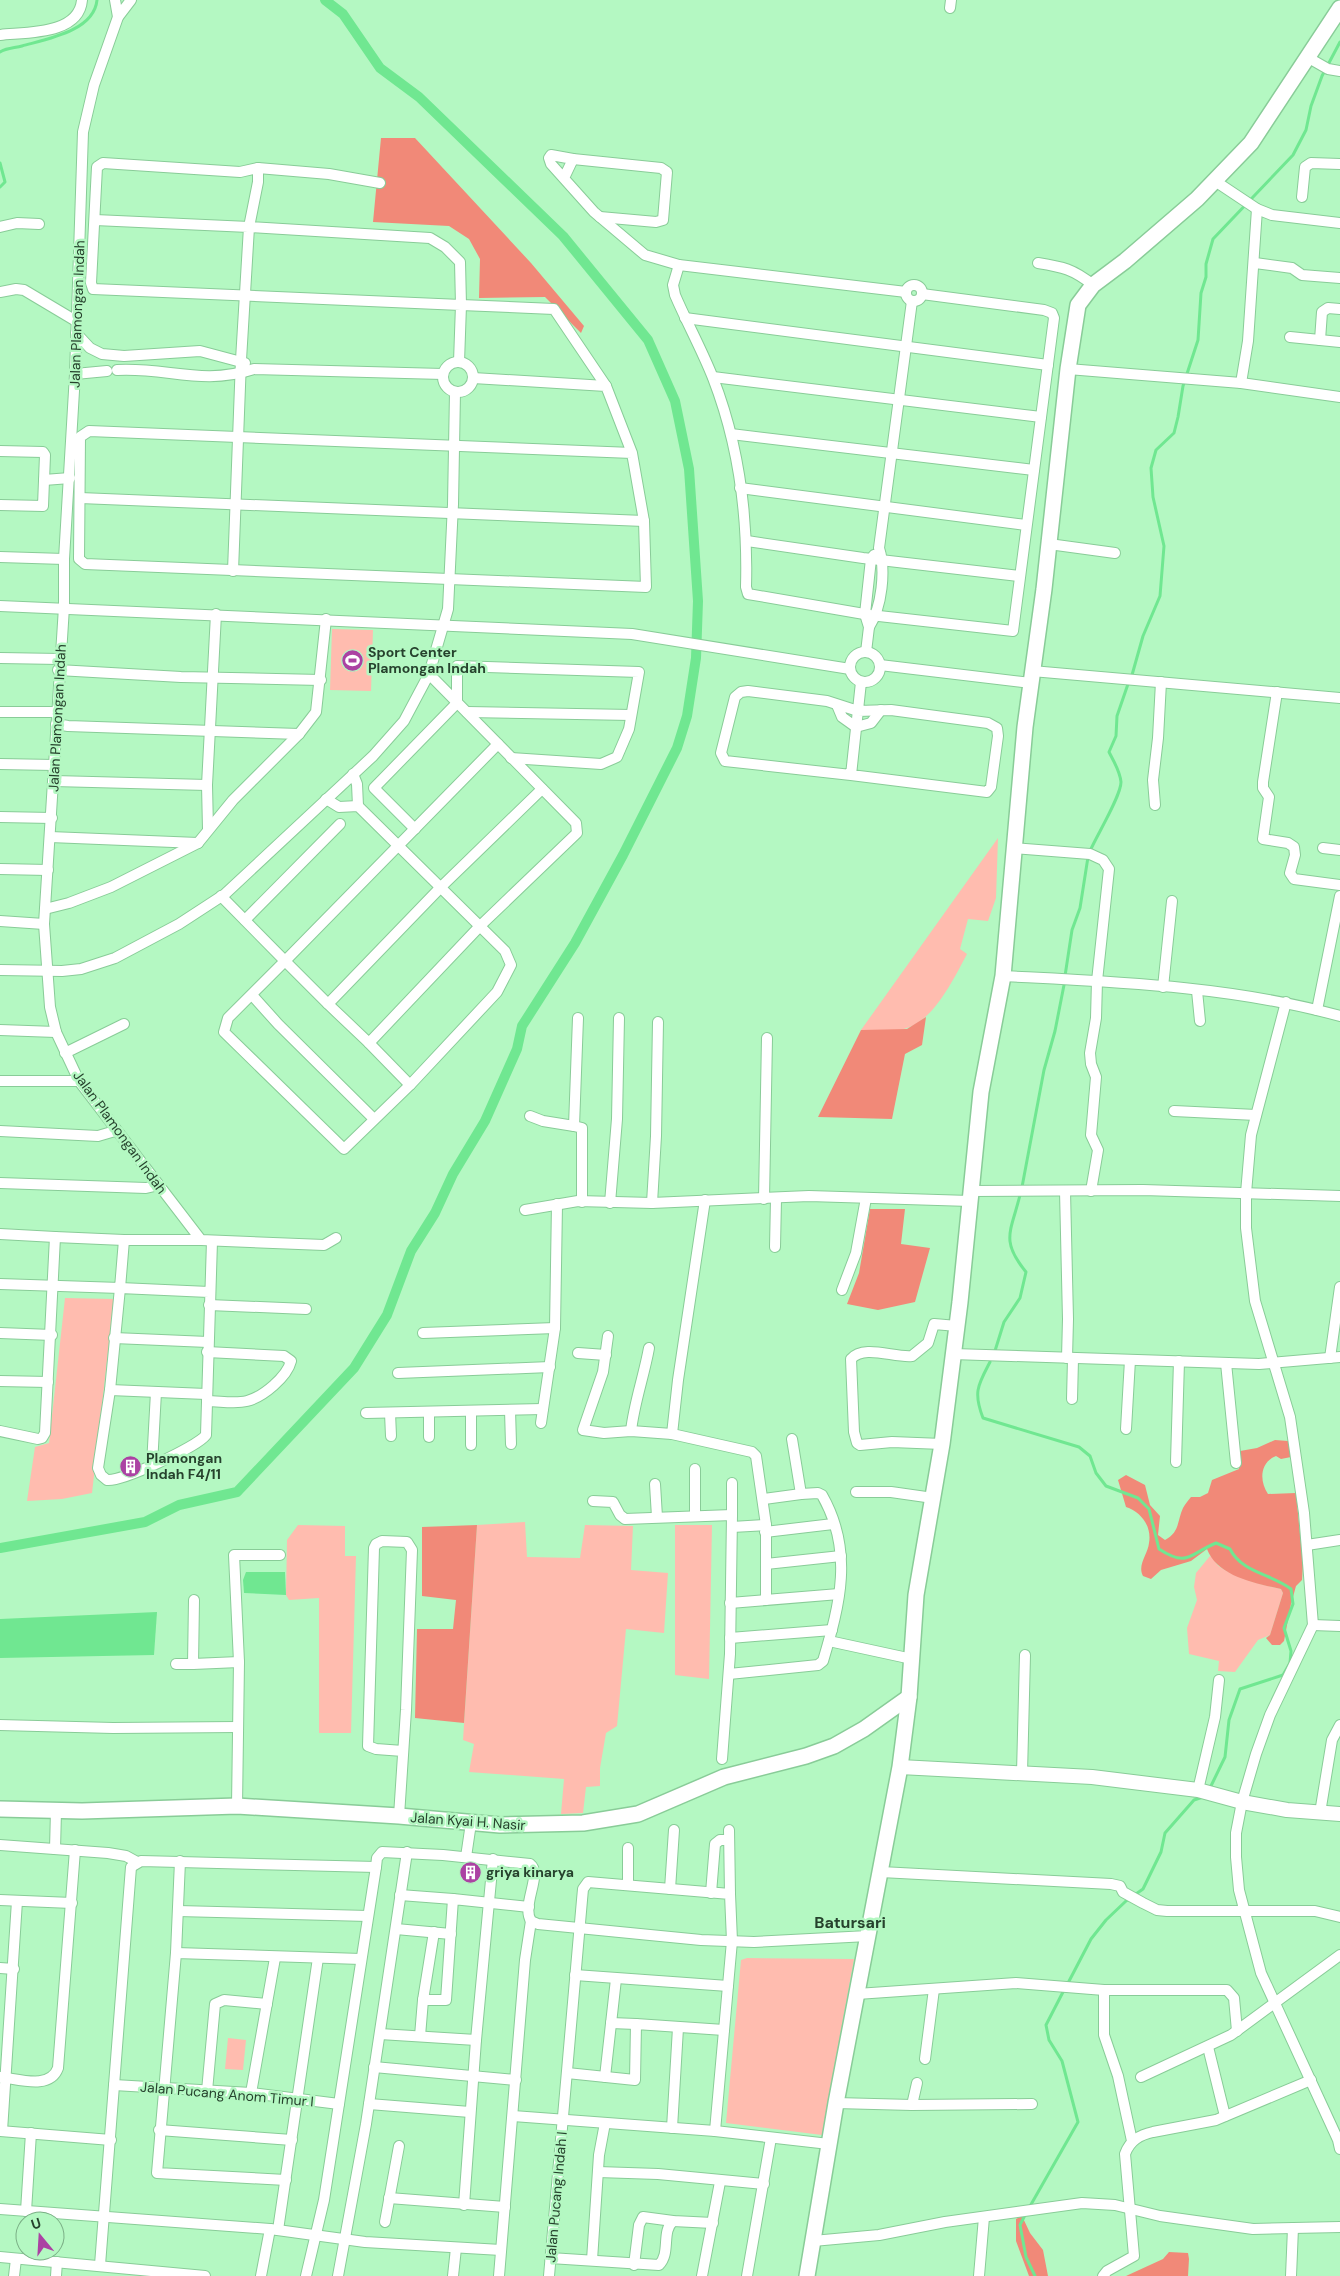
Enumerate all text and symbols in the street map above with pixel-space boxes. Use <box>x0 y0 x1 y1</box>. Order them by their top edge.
street label: Jalan Plamongan Indah <box>65 240 89 388</box>
place label: Sport Center Plamongan Indah <box>368 643 486 677</box>
street label: Jalan Plamongan Indah <box>44 644 70 792</box>
sports icon: Sport Center Plamongan Indah <box>340 648 364 672</box>
street label: Jalan Plamongan Indah <box>69 1067 171 1197</box>
place label: Plamongan Indah F4/11 <box>146 1449 222 1483</box>
building icon: Plamongan Indah F4/11 <box>118 1454 142 1478</box>
street label: Jalan Kyai H. Nasir <box>410 1808 526 1834</box>
building icon: griya kinarya <box>458 1860 482 1884</box>
place label: griya kinarya <box>486 1863 574 1881</box>
district label: Batursari <box>814 1912 886 1933</box>
street label: Jalan Pucang Anom Timur I <box>139 2077 315 2111</box>
street label: Jalan Pucang Indah I <box>541 2131 571 2263</box>
north arrow <box>15 2211 65 2261</box>
text: U <box>29 2214 43 2234</box>

